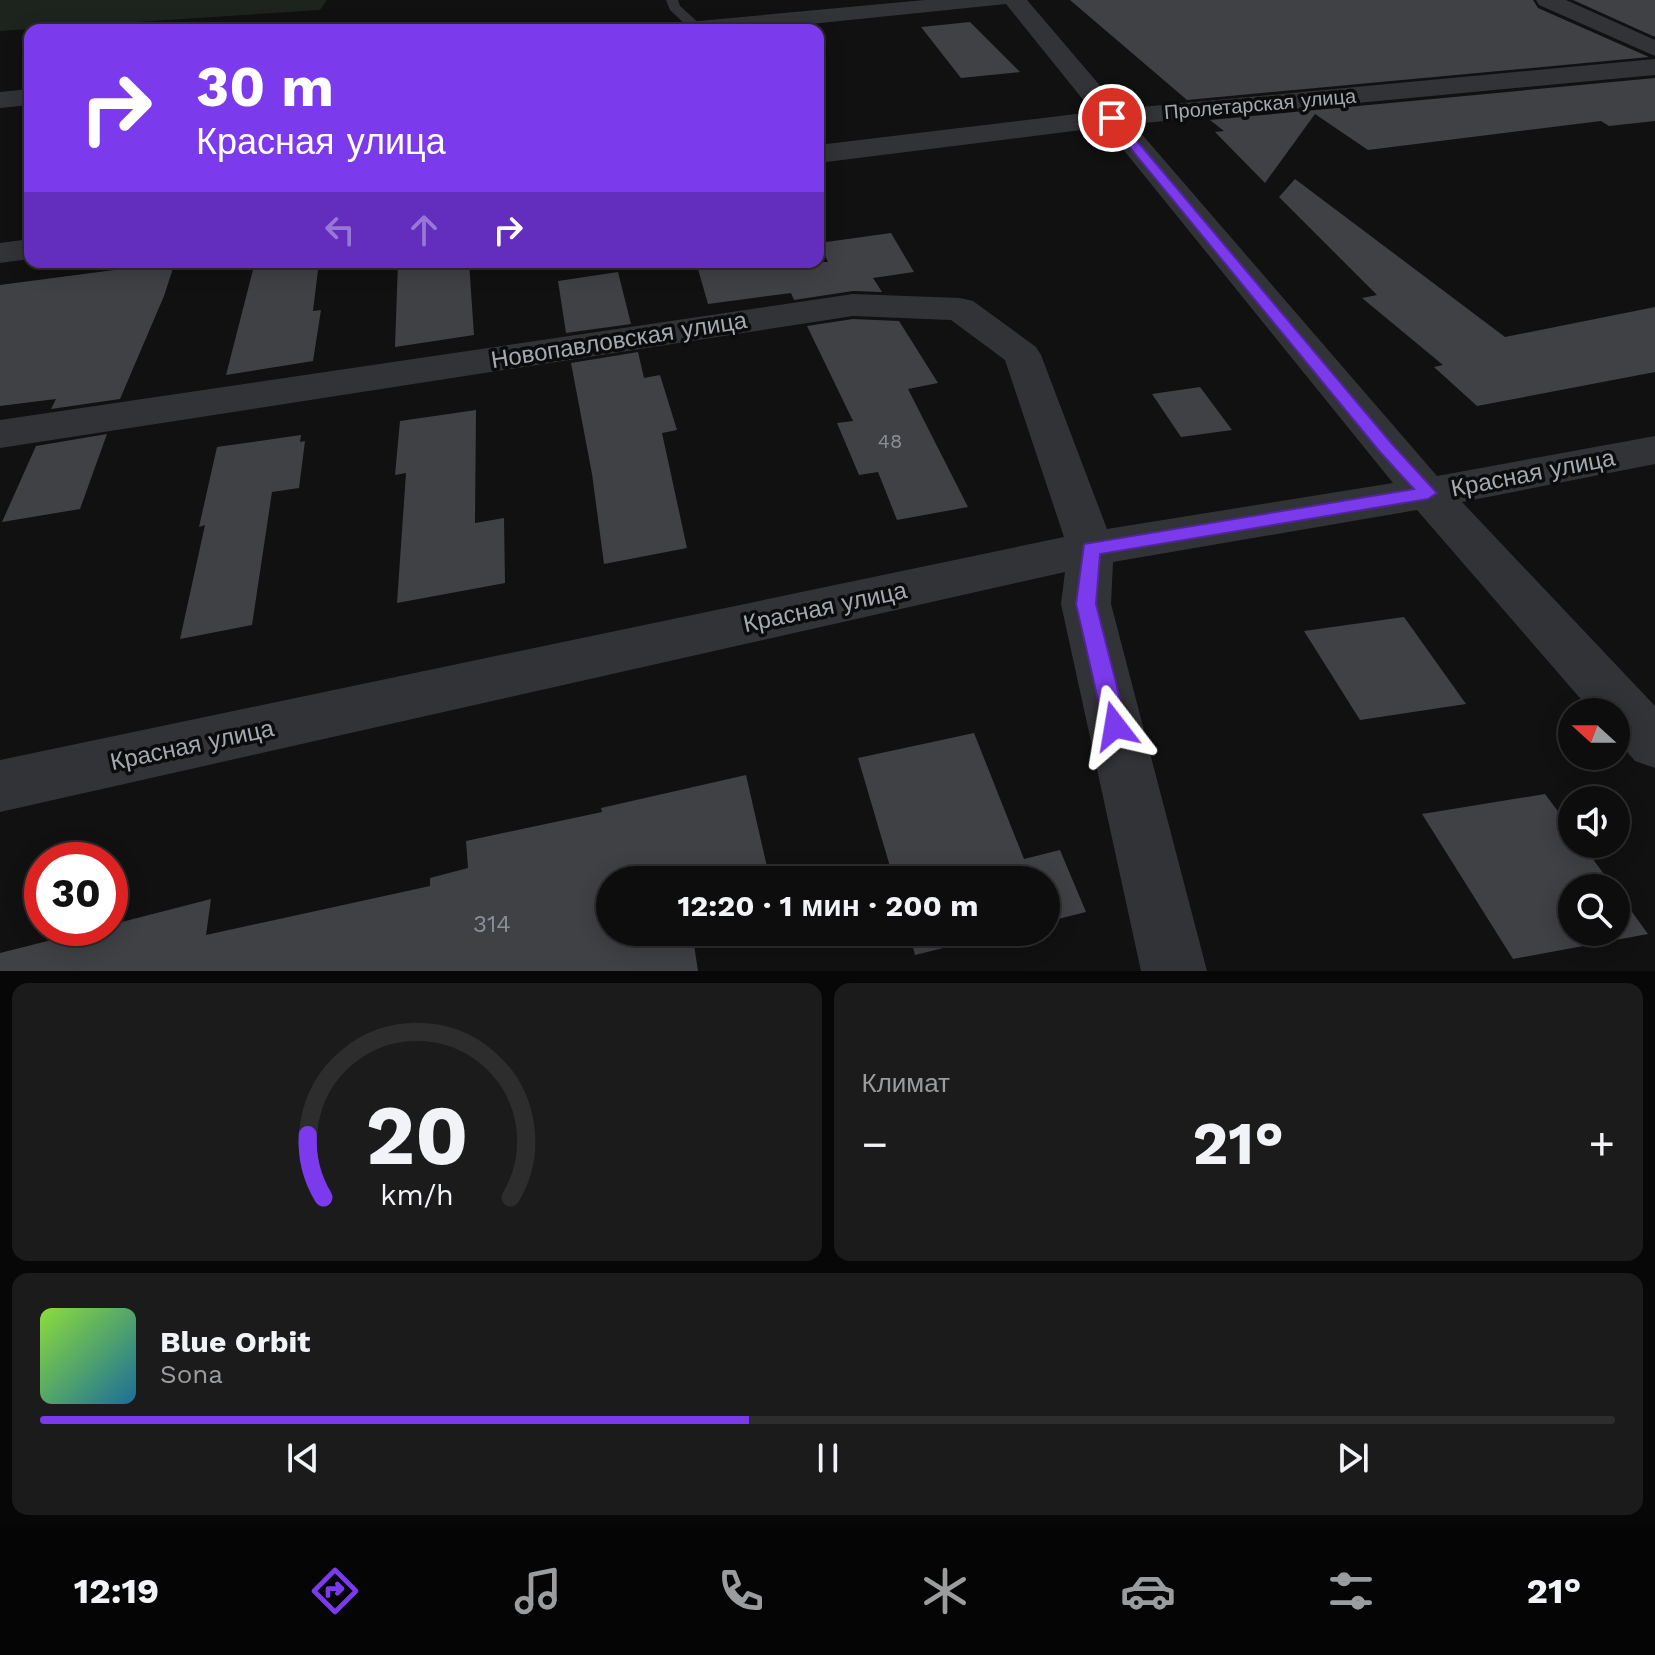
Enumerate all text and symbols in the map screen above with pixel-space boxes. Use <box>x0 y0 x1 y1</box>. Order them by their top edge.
text: 30 m <box>196 54 334 120</box>
icon: right <box>64 56 168 160</box>
pin <box>1078 84 1146 152</box>
street label: Пролетарская улица <box>1163 84 1358 124</box>
icon: arrive <box>1090 96 1134 140</box>
text: Красная улица <box>196 121 446 163</box>
icon: left <box>318 208 362 252</box>
icon: ahead <box>402 208 446 252</box>
icon: right <box>486 208 530 252</box>
street label: Новопавловская улица <box>489 306 750 374</box>
house number: 48 <box>878 429 902 453</box>
street label: Красная улица <box>1449 443 1618 503</box>
street label: Красная улица <box>741 576 910 638</box>
position arrow <box>1073 684 1157 768</box>
north arrow <box>1558 698 1630 770</box>
map controls <box>1558 698 1630 946</box>
street label: Красная улица <box>108 714 277 776</box>
button: sound <box>1558 786 1630 858</box>
speed limit sign: 30 <box>24 842 128 946</box>
button: search <box>1558 874 1630 946</box>
text: 12:20 · 1 мин · 200 m <box>677 888 979 923</box>
house number: 314 <box>473 910 511 938</box>
text: Климат <box>862 1068 950 1098</box>
text: 20 <box>365 1087 468 1184</box>
text: 21° <box>1193 1108 1284 1179</box>
text: − <box>862 1118 888 1170</box>
text: + <box>1588 1118 1615 1170</box>
text: km/h <box>380 1178 454 1212</box>
text: Blue Orbit <box>160 1324 310 1359</box>
text: Sona <box>160 1359 223 1389</box>
icon: previous <box>281 1436 325 1480</box>
icon: pause <box>806 1436 850 1480</box>
icon: next <box>1331 1436 1375 1480</box>
icon: directions <box>307 1563 363 1619</box>
icon: music <box>510 1563 566 1619</box>
icon: phone <box>713 1563 769 1619</box>
icon: climate <box>917 1563 973 1619</box>
icon: car <box>1120 1563 1176 1619</box>
icon: filters <box>1323 1563 1379 1619</box>
text: 12:19 <box>74 1570 159 1612</box>
text: 21° <box>1527 1570 1581 1612</box>

